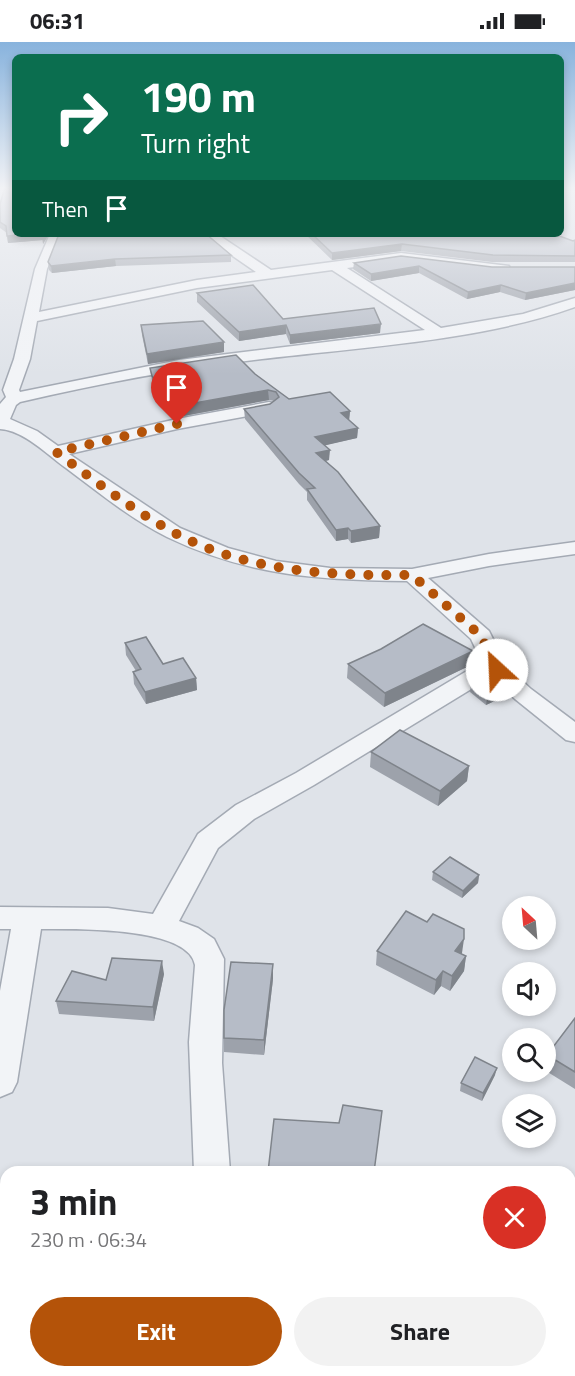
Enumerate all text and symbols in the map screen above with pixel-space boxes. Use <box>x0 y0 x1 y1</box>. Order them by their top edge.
text: 06:31 <box>30 4 85 38</box>
text: 190 m <box>141 64 256 128</box>
icon: right <box>42 78 120 156</box>
text: Turn right <box>141 122 250 163</box>
text: Then <box>42 192 88 226</box>
icon: arrive <box>100 192 133 225</box>
pin <box>151 362 202 424</box>
icon: arrive <box>160 371 193 404</box>
position arrow <box>465 638 529 702</box>
north arrow <box>502 896 556 950</box>
map controls <box>502 896 556 1148</box>
button: sound <box>502 962 556 1016</box>
button: search <box>502 1028 556 1082</box>
button: layers <box>502 1094 556 1148</box>
text: 3 min <box>30 1174 117 1229</box>
button: close <box>483 1186 546 1249</box>
text: 230 m · 06:34 <box>30 1224 147 1255</box>
button: Exit <box>30 1297 282 1366</box>
button: Share <box>294 1297 546 1366</box>

